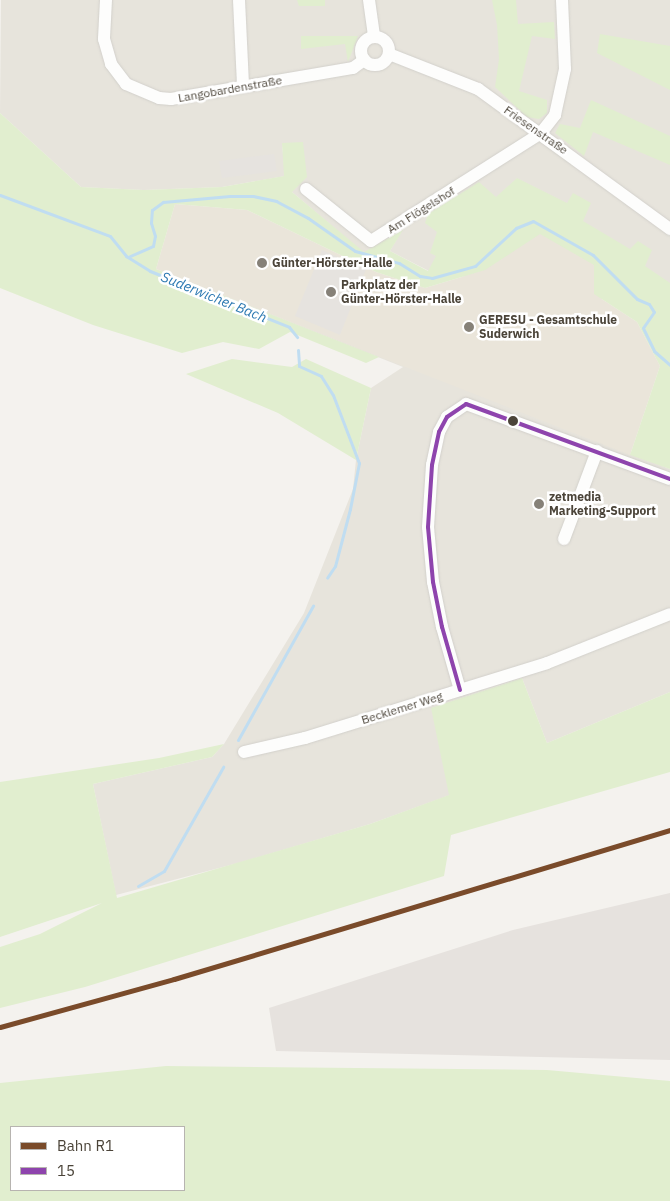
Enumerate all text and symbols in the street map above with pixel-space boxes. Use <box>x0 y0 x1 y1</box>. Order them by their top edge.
street label: Langobardenstraße <box>177 73 283 105</box>
street label: Friesenstraße <box>501 103 571 157</box>
street label: Am Flögelshof <box>385 183 457 237</box>
place label: Günter-Hörster-Halle <box>272 256 393 270</box>
marker: Günter-Hörster-Halle <box>256 257 268 269</box>
water label: Suderwicher Bach <box>159 268 269 326</box>
place label: Parkplatz der Günter-Hörster-Halle <box>341 278 462 306</box>
marker: Parkplatz der Günter-Hörster-Halle <box>325 286 337 298</box>
place label: GERESU - Gesamtschule Suderwich <box>479 313 617 341</box>
marker: GERESU - Gesamtschule Suderwich <box>463 321 475 333</box>
unlabelled marker <box>508 416 518 426</box>
place label: zetmedia Marketing-Support <box>549 490 656 518</box>
marker: zetmedia Marketing-Support <box>533 498 545 510</box>
street label: Becklemer Weg <box>360 689 444 727</box>
legend <box>10 1126 185 1191</box>
text: Bahn R1 <box>57 1136 114 1155</box>
text: 15 <box>57 1161 75 1180</box>

